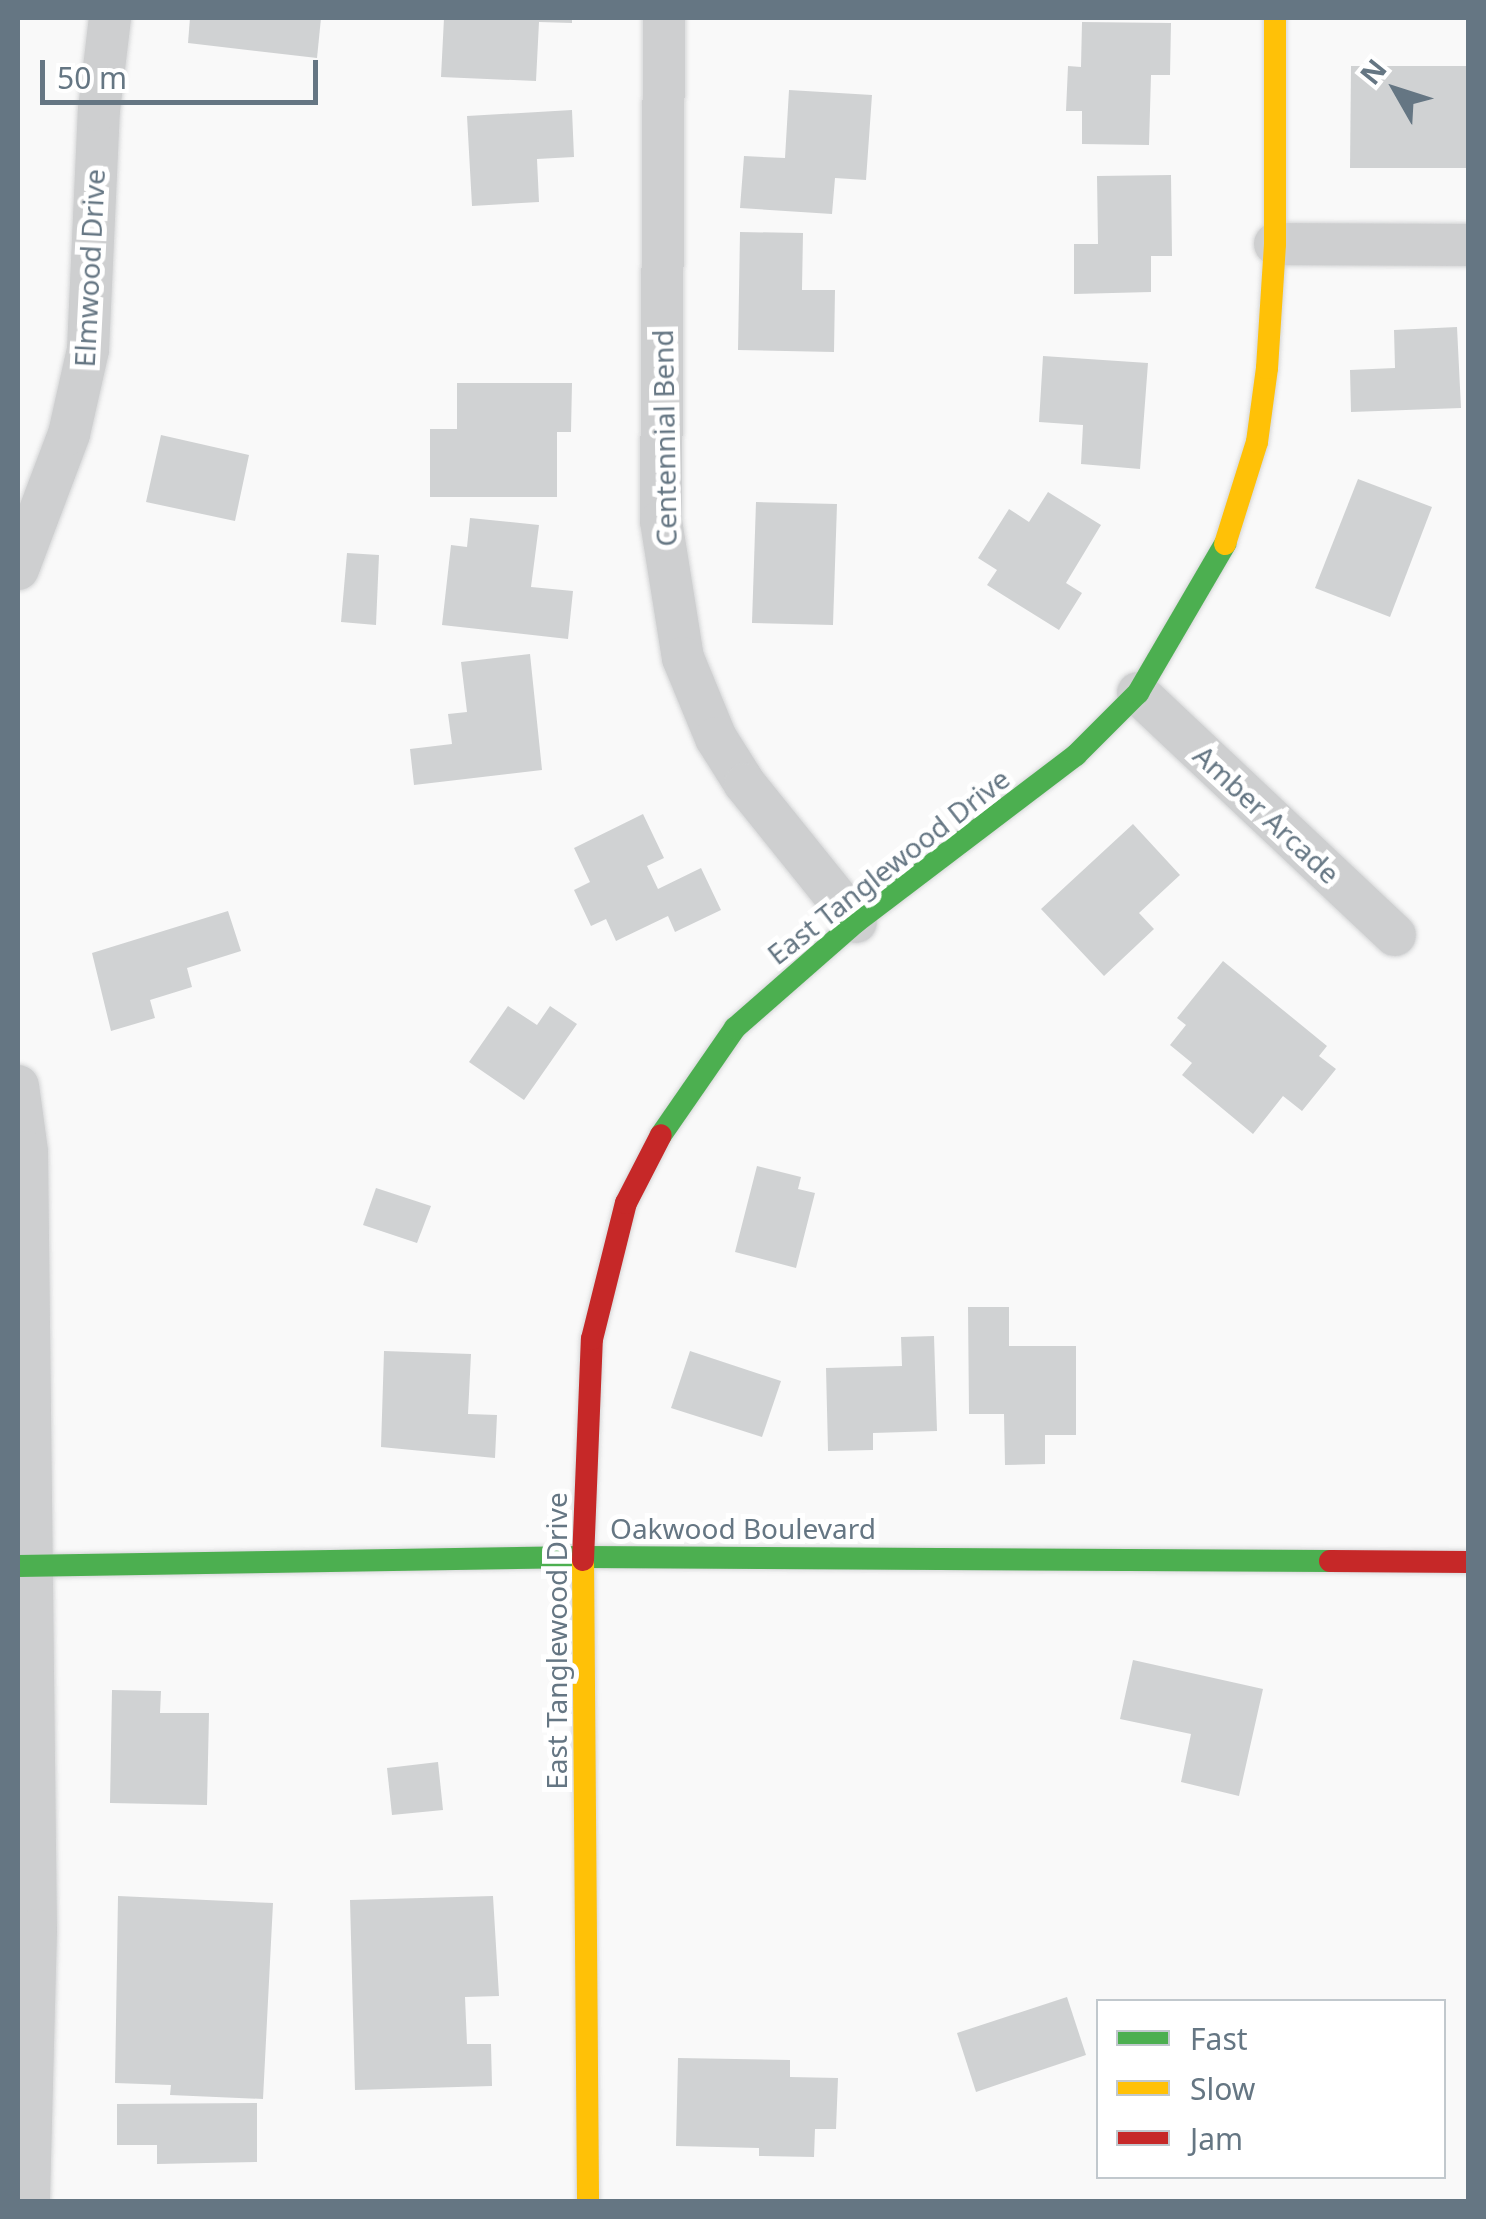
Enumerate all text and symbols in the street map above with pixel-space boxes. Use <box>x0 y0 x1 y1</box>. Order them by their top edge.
scale bar <box>45 40 322 102</box>
north arrow <box>1346 40 1446 140</box>
text: N <box>1351 50 1395 92</box>
text: 50 m <box>57 57 127 98</box>
street label: Elmwood Drive <box>67 168 111 368</box>
street label: Centennial Bend <box>645 329 683 547</box>
street label: Amber Arcade <box>1187 738 1347 890</box>
street label: East Tanglewood Drive <box>760 761 1016 971</box>
street label: East Tanglewood Drive <box>539 1492 573 1790</box>
street label: Oakwood Boulevard <box>610 1511 876 1545</box>
legend <box>1096 1999 1446 2179</box>
text: Fast <box>1190 2018 1248 2059</box>
text: Slow <box>1190 2068 1255 2109</box>
text: Jam <box>1190 2118 1243 2159</box>

